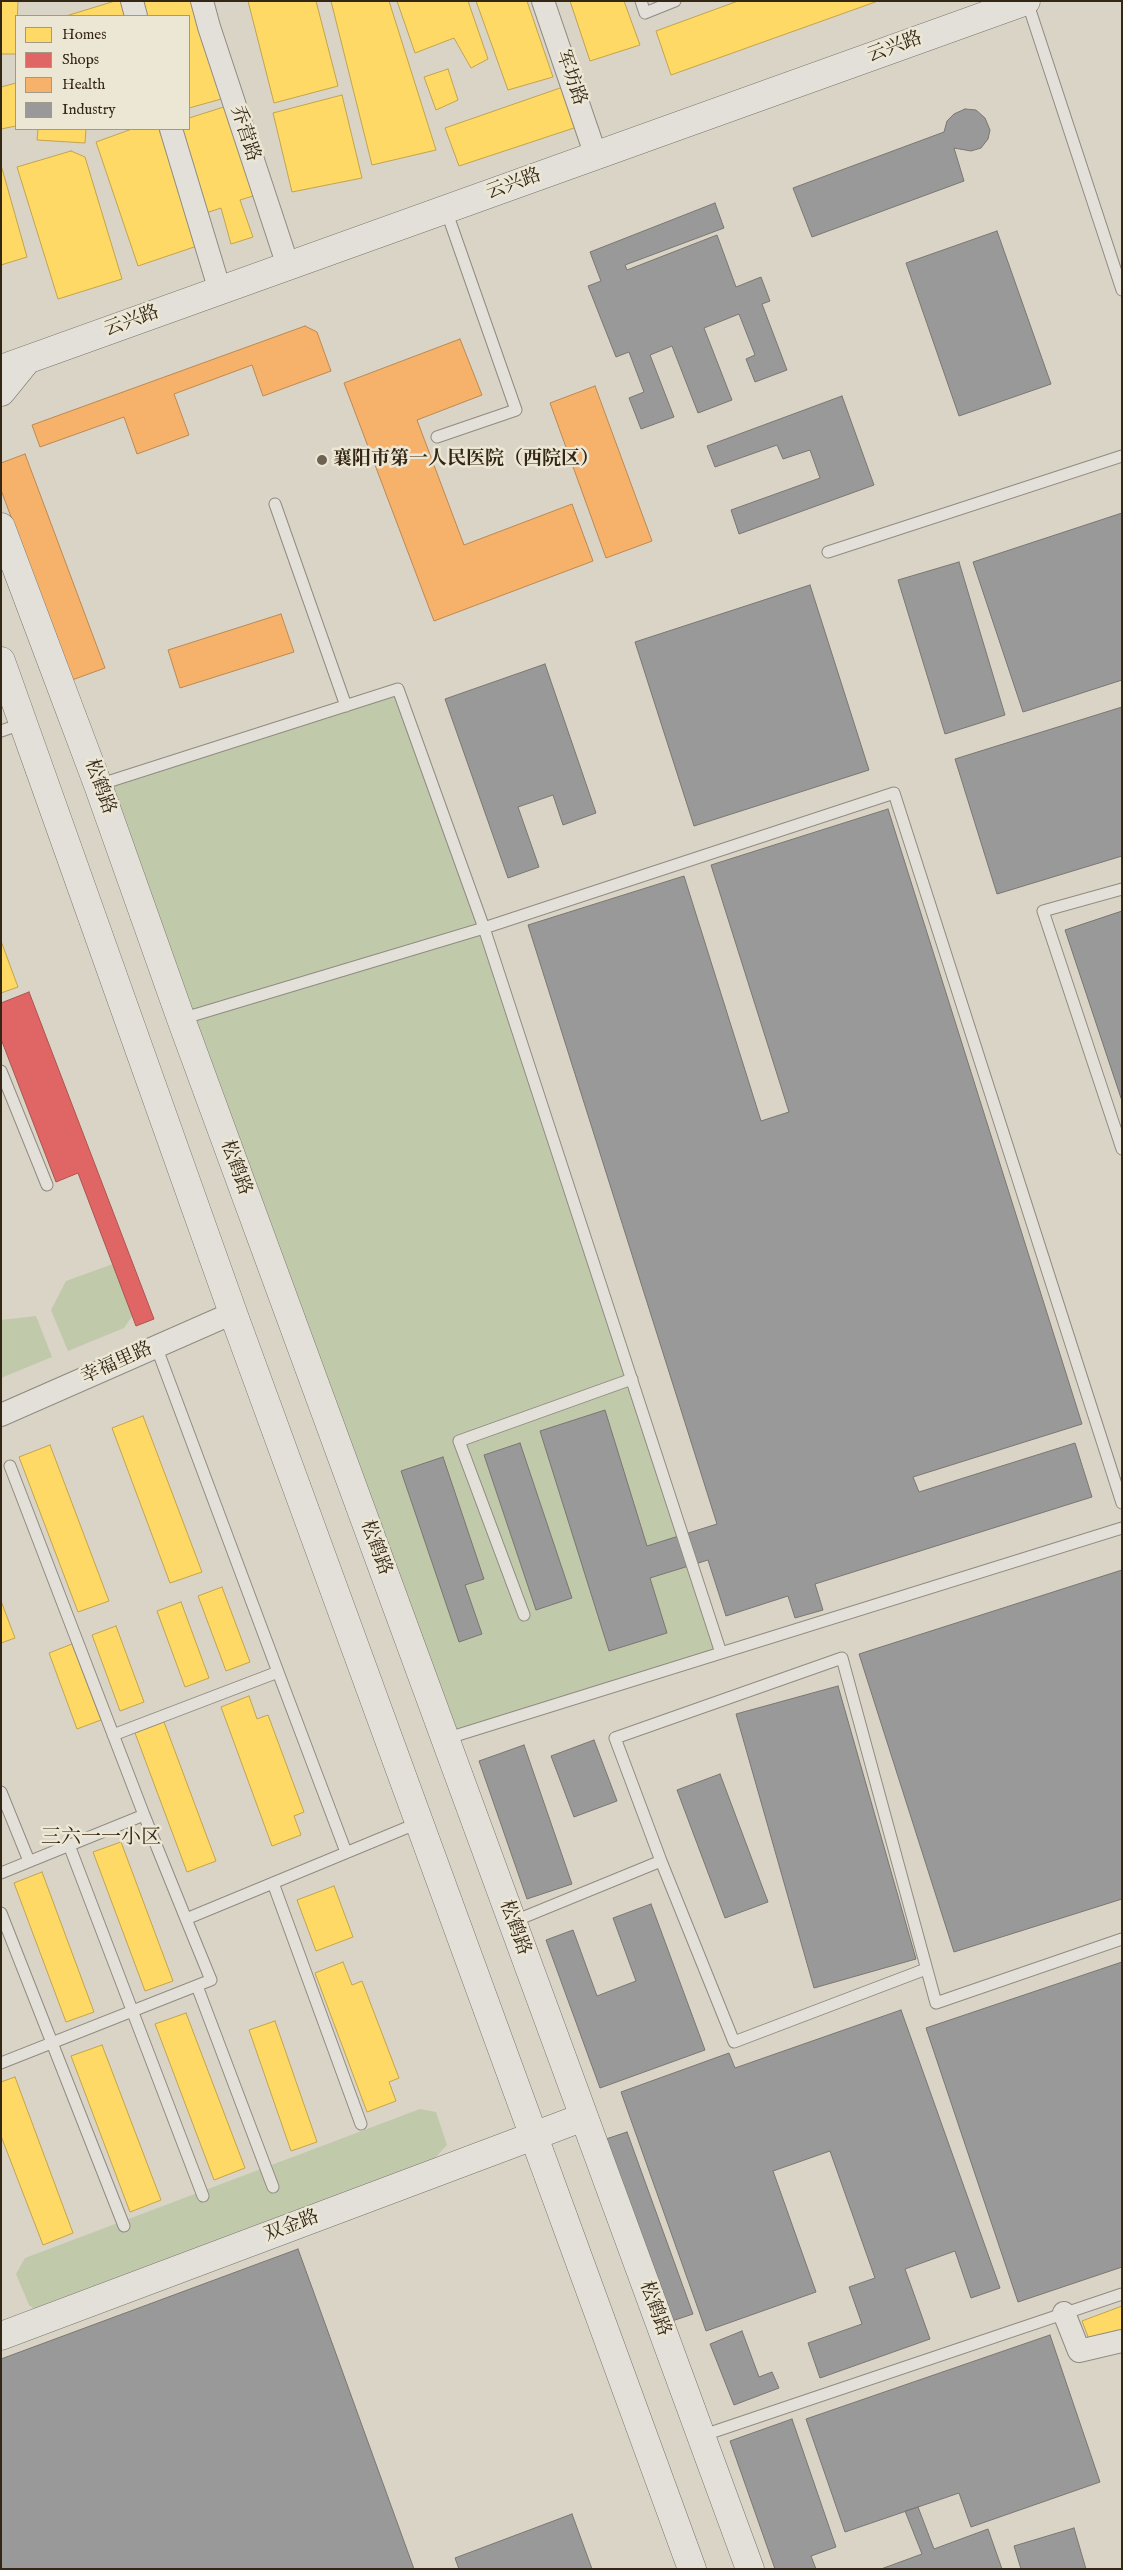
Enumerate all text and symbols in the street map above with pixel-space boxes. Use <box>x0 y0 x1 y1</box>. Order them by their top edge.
legend <box>15 15 190 130</box>
text: Homes <box>62 25 106 44</box>
street label: 云兴路 <box>864 28 926 68</box>
street label: 军坊路 <box>550 47 590 109</box>
text: Shops <box>62 50 99 69</box>
text: Health <box>62 75 105 94</box>
text: Industry <box>62 100 116 119</box>
street label: 乔营路 <box>224 103 264 165</box>
street label: 云兴路 <box>483 165 545 205</box>
street label: 云兴路 <box>101 302 163 342</box>
place label: 襄阳市第一人民医院（西院区） <box>333 449 599 471</box>
marker: 襄阳市第一人民医院（西院区） <box>315 453 329 467</box>
street label: 松鹤路 <box>79 756 119 818</box>
street label: 松鹤路 <box>215 1137 255 1199</box>
street label: 幸福里路 <box>78 1338 156 1390</box>
street label: 松鹤路 <box>355 1517 395 1579</box>
district label: 三六一一小区 <box>41 1827 161 1851</box>
street label: 松鹤路 <box>494 1897 534 1959</box>
street label: 双金路 <box>261 2206 323 2248</box>
street label: 松鹤路 <box>634 2278 674 2340</box>

